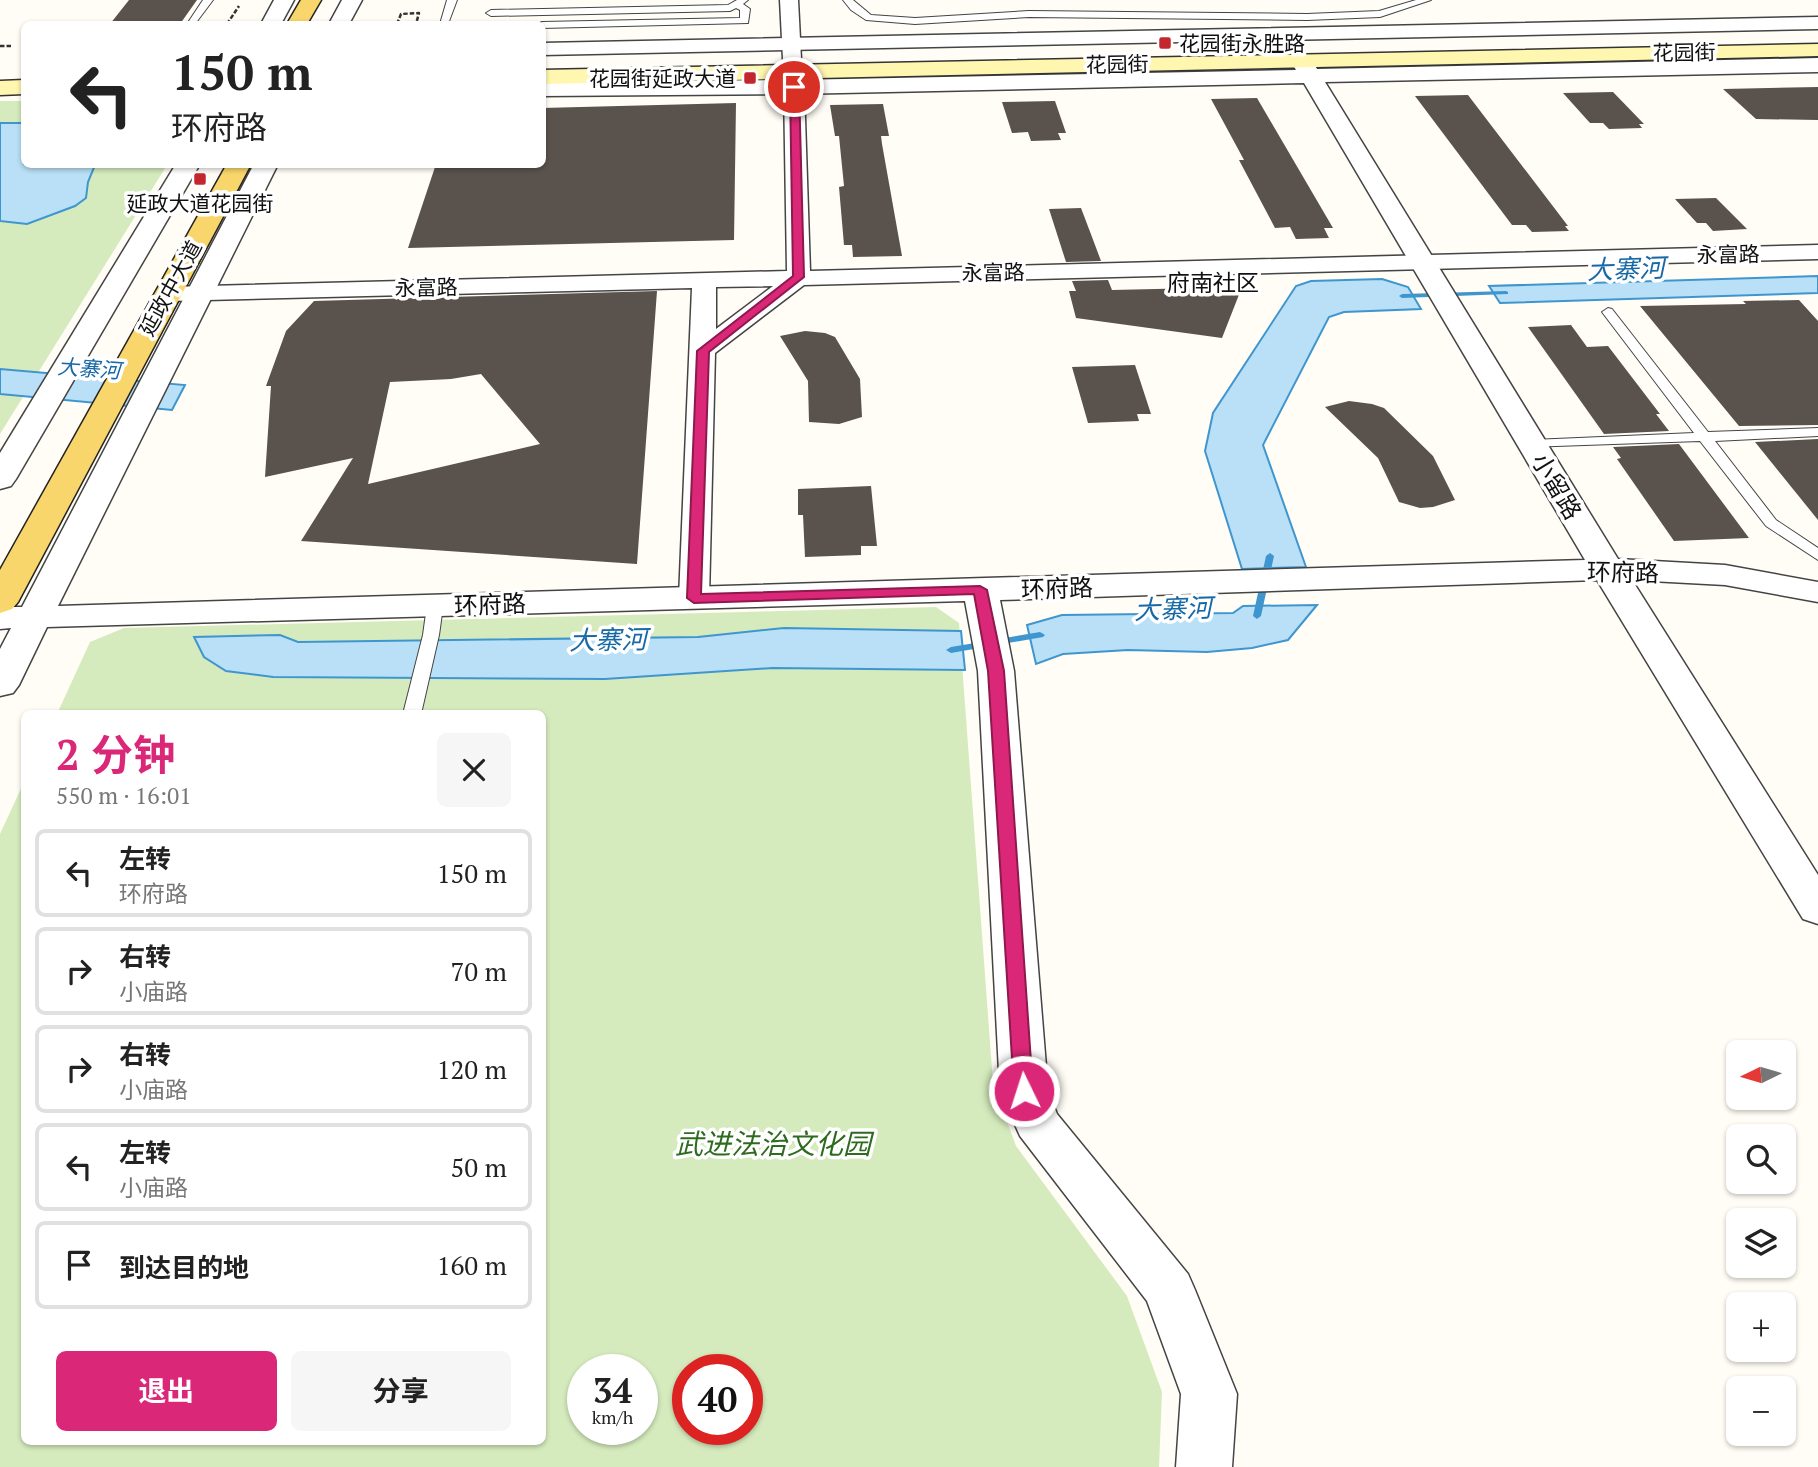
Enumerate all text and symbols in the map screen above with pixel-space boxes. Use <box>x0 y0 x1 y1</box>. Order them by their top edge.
place label: 花园街永胜路 <box>1179 29 1305 57</box>
marker: 花园街永胜路 <box>1157 35 1173 51</box>
street label: 花园街 <box>1652 37 1716 67</box>
text: 150 m <box>171 39 313 104</box>
icon: left <box>56 49 147 140</box>
street label: 花园街 <box>1085 49 1149 79</box>
pin <box>764 57 824 117</box>
place label: 花园街延政大道 <box>589 64 736 92</box>
icon: arrive <box>775 68 813 106</box>
marker: 花园街延政大道 <box>742 70 758 86</box>
text: 环府路 <box>171 106 267 148</box>
marker: 延政大道花园街 <box>192 171 208 187</box>
place label: 延政大道花园街 <box>127 189 274 217</box>
street label: 延政中大道 <box>132 235 208 341</box>
street label: 永富路 <box>1696 239 1760 269</box>
water label: 大寨河 <box>1586 249 1671 286</box>
street label: 永富路 <box>961 257 1025 287</box>
district label: 府南社区 <box>1167 267 1259 298</box>
street label: 永富路 <box>394 272 458 302</box>
water label: 大寨河 <box>57 352 125 384</box>
street label: 小留路 <box>1525 447 1589 525</box>
street label: 环府路 <box>1587 555 1659 589</box>
street label: 环府路 <box>1020 571 1094 605</box>
street label: 环府路 <box>453 587 527 621</box>
water label: 大寨河 <box>1133 589 1218 626</box>
water label: 大寨河 <box>569 621 652 657</box>
text: 2 分钟 <box>56 726 175 782</box>
button: close <box>437 733 511 807</box>
text: 550 m · 16:01 <box>56 780 191 811</box>
text: 左转 <box>119 841 171 875</box>
icon: left <box>60 854 98 892</box>
text: 150 m <box>437 856 507 890</box>
text: 环府路 <box>119 878 188 909</box>
text: 右转 <box>119 939 171 973</box>
icon: right <box>60 952 98 990</box>
text: 70 m <box>451 954 507 988</box>
text: 小庙路 <box>119 976 188 1007</box>
text: 右转 <box>119 1037 171 1071</box>
north arrow <box>1726 1040 1796 1110</box>
map controls <box>1726 1040 1796 1446</box>
icon: right <box>60 1050 98 1088</box>
text: 120 m <box>437 1052 507 1086</box>
position arrow <box>987 1054 1061 1128</box>
text: 小庙路 <box>119 1074 188 1105</box>
button: search <box>1726 1124 1796 1194</box>
park label: 武进法治文化园 <box>675 1125 875 1162</box>
text: 左转 <box>119 1135 171 1169</box>
icon: left <box>60 1148 98 1186</box>
text: 50 m <box>451 1150 507 1184</box>
text: 小庙路 <box>119 1172 188 1203</box>
button: layers <box>1726 1208 1796 1278</box>
icon: arrive <box>60 1246 98 1284</box>
text: 160 m <box>437 1248 507 1282</box>
text: 到达目的地 <box>119 1250 249 1284</box>
button: + <box>1726 1292 1796 1362</box>
button: 退出 <box>56 1351 277 1431</box>
button: 分享 <box>291 1351 511 1431</box>
speed limit sign: 40 <box>672 1354 763 1445</box>
text: 34 <box>593 1367 632 1413</box>
button: − <box>1726 1376 1796 1446</box>
text: km/h <box>592 1405 633 1429</box>

